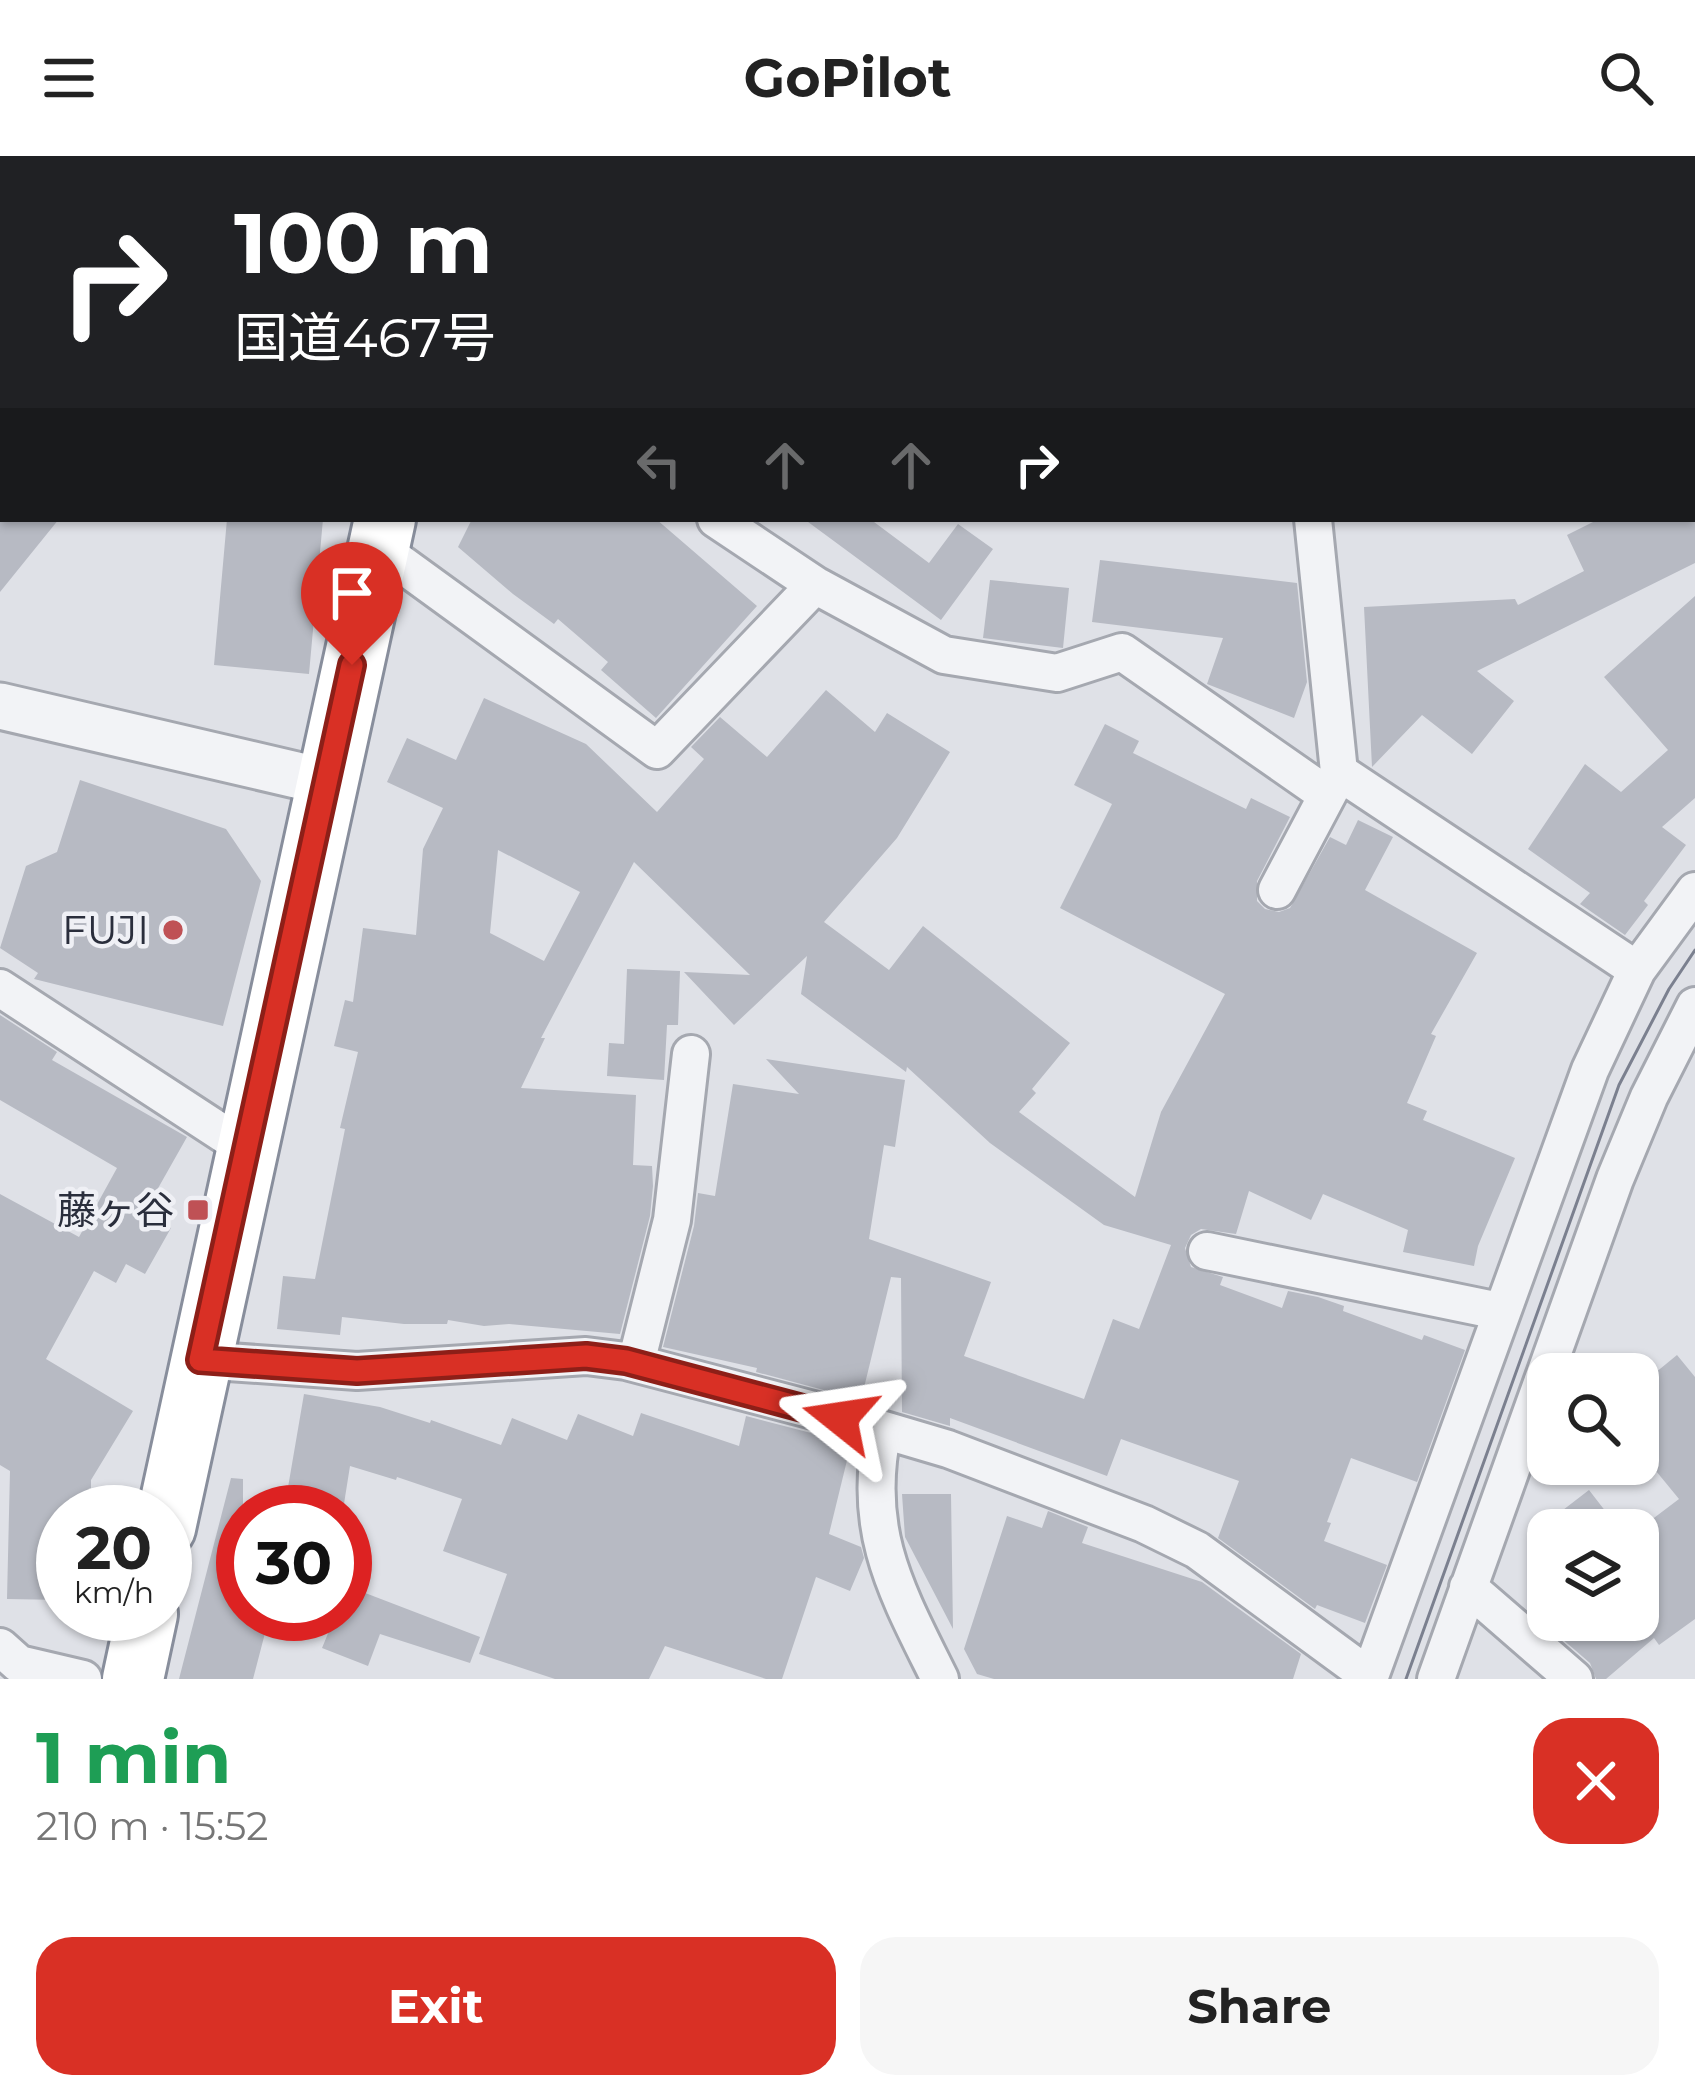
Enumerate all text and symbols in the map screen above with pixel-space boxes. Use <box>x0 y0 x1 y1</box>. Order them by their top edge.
icon: menu <box>36 45 102 111</box>
text: GoPilot <box>744 45 951 111</box>
icon: search <box>1593 45 1659 111</box>
text: 100 m <box>234 192 493 294</box>
icon: right <box>36 204 192 360</box>
text: 国道467号 <box>234 305 496 371</box>
icon: left <box>626 432 692 498</box>
icon: ahead <box>752 432 818 498</box>
icon: ahead <box>878 432 944 498</box>
icon: right <box>1004 432 1070 498</box>
pin <box>301 542 403 665</box>
icon: arrive <box>319 560 385 626</box>
place label: FUJI <box>62 906 149 954</box>
marker: FUJI <box>160 917 186 943</box>
place label: 藤ヶ谷 <box>57 1186 174 1234</box>
marker: 藤ヶ谷 <box>185 1197 211 1223</box>
map controls <box>1527 1353 1659 1641</box>
button: search <box>1527 1353 1659 1485</box>
position arrow <box>777 1355 903 1481</box>
speed limit sign: 30 <box>216 1485 372 1641</box>
button: layers <box>1527 1509 1659 1641</box>
text: 20 <box>76 1511 152 1584</box>
text: km/h <box>74 1574 154 1611</box>
text: 1 min <box>36 1713 232 1801</box>
button: close <box>1533 1718 1659 1844</box>
text: 210 m · 15:52 <box>36 1802 268 1850</box>
button: Exit <box>36 1937 836 2075</box>
button: Share <box>860 1937 1659 2075</box>

